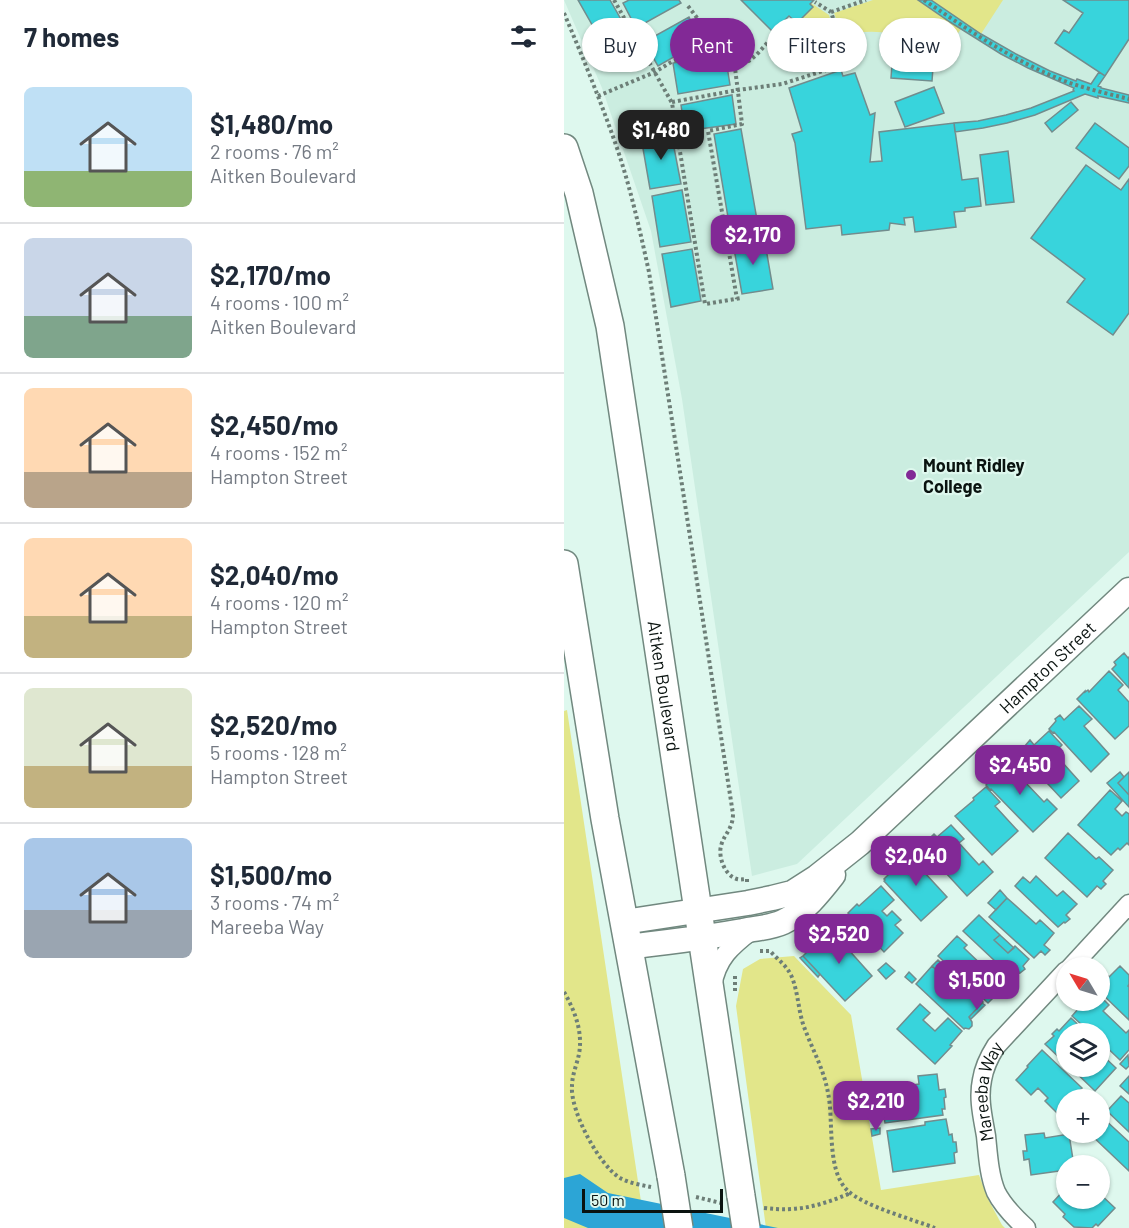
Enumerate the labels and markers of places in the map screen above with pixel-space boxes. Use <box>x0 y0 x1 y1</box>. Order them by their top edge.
pin: $1,480 <box>612 110 710 161</box>
pin: $2,170 <box>704 215 802 266</box>
place label: Mount Ridley College <box>923 454 1025 497</box>
marker: Mount Ridley College <box>904 468 918 482</box>
pin: $2,450 <box>971 745 1069 796</box>
pin: $2,040 <box>867 836 965 887</box>
pin: $2,520 <box>790 914 888 965</box>
pin: $1,500 <box>928 960 1026 1011</box>
pin: $2,210 <box>827 1081 925 1132</box>

